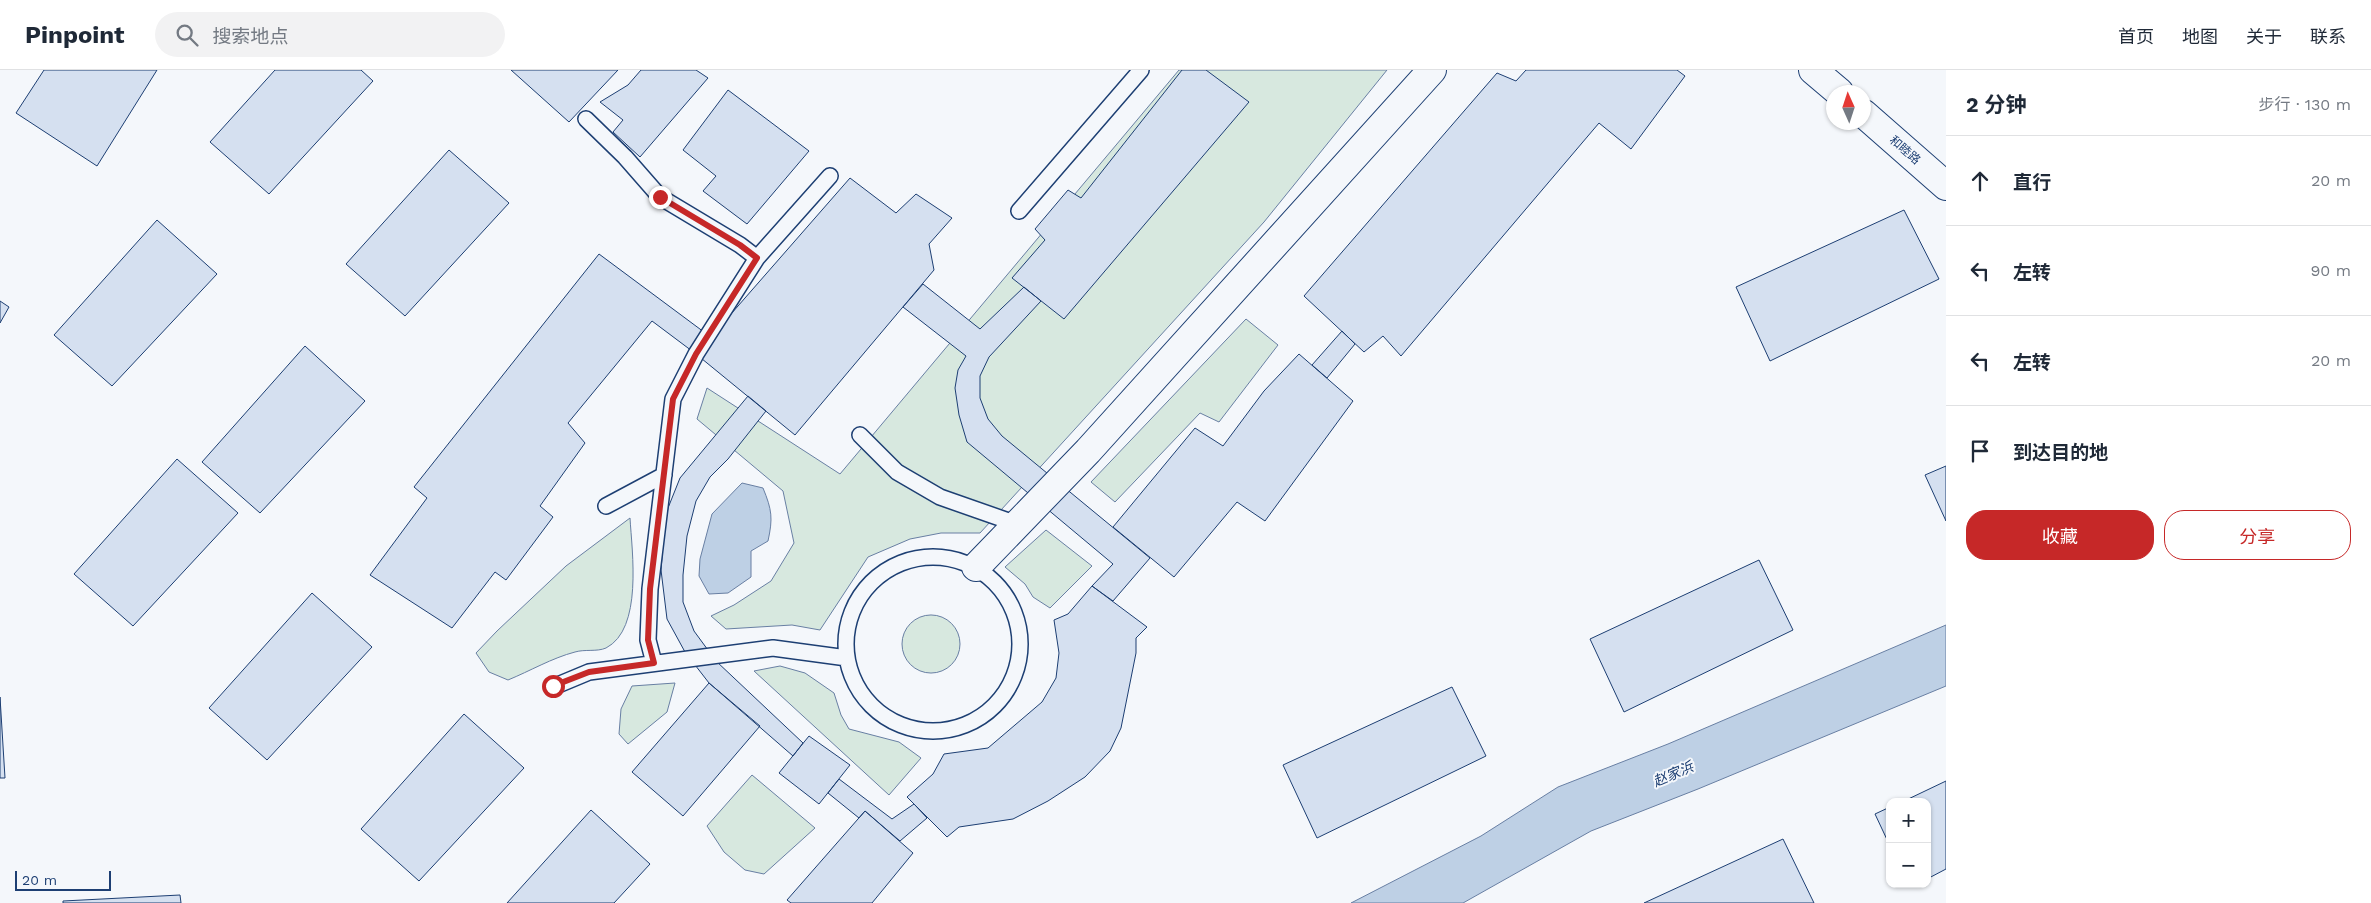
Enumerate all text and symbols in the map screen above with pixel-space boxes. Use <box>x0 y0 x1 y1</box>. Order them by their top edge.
search box <box>155 12 505 57</box>
text: Pinpoint <box>25 21 125 49</box>
icon: search <box>173 21 201 49</box>
text: 搜索地点 <box>213 25 289 48</box>
text: 首页 <box>2118 26 2154 47</box>
text: 地图 <box>2182 26 2218 47</box>
text: 关于 <box>2246 26 2282 47</box>
text: 联系 <box>2310 26 2346 47</box>
north arrow <box>1826 85 1871 130</box>
text: 2 分钟 <box>1966 92 2027 117</box>
text: 步行 · 130 m <box>2259 95 2351 114</box>
street label: 和睦路 <box>1887 133 1923 167</box>
icon: ahead <box>1966 167 1994 195</box>
text: 直行 <box>2013 171 2051 194</box>
text: 20 m <box>2311 171 2351 190</box>
route end <box>649 186 672 209</box>
icon: left <box>1966 257 1994 285</box>
text: 左转 <box>2013 261 2051 284</box>
text: 90 m <box>2310 261 2351 280</box>
icon: left <box>1966 347 1994 375</box>
text: 左转 <box>2013 351 2051 374</box>
text: 20 m <box>2311 351 2351 370</box>
icon: arrive <box>1966 437 1994 465</box>
text: 到达目的地 <box>2013 441 2108 464</box>
button: 收藏 <box>1966 510 2154 560</box>
button: 分享 <box>2164 510 2351 560</box>
route start <box>542 675 565 698</box>
water label: 赵家浜 <box>1651 758 1696 790</box>
map controls <box>1886 798 1931 888</box>
button: + <box>1886 798 1931 843</box>
button: − <box>1886 843 1931 888</box>
scale bar <box>15 868 111 891</box>
text: 20 m <box>22 872 57 888</box>

